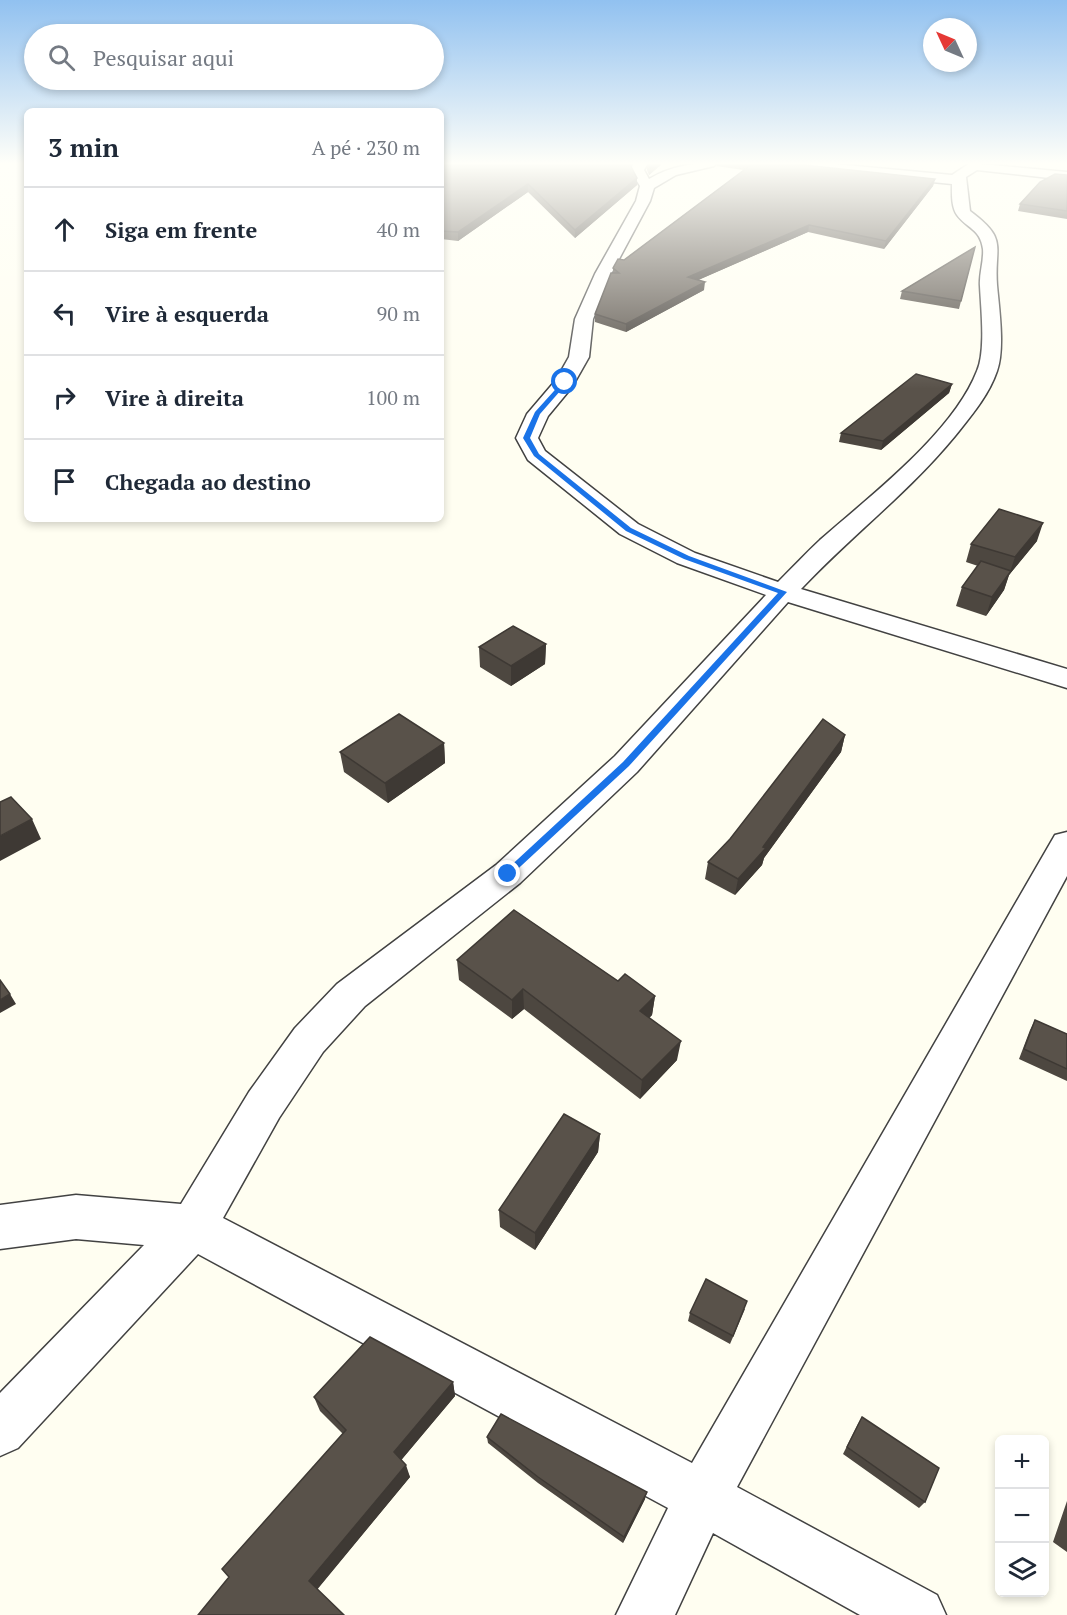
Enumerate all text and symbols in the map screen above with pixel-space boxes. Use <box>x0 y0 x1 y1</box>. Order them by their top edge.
north arrow <box>923 18 977 72</box>
search box <box>24 24 444 90</box>
icon: search <box>45 41 78 74</box>
text: Pesquisar aqui <box>93 43 234 72</box>
text: 3 min <box>48 130 119 164</box>
text: A pé · 230 m <box>312 134 420 161</box>
icon: ahead <box>48 213 81 246</box>
text: Siga em frente <box>105 215 257 244</box>
text: 40 m <box>377 216 420 243</box>
icon: left <box>48 297 81 330</box>
text: Vire à esquerda <box>105 299 269 328</box>
text: 90 m <box>377 300 420 327</box>
route start <box>551 368 577 394</box>
icon: right <box>48 381 81 414</box>
text: Vire à direita <box>105 383 244 412</box>
text: 100 m <box>366 384 420 411</box>
icon: arrive <box>48 465 81 498</box>
text: Chegada ao destino <box>105 467 311 496</box>
route end <box>494 860 520 886</box>
map controls <box>995 1435 1049 1597</box>
button: + <box>995 1435 1049 1489</box>
button: − <box>995 1489 1049 1543</box>
button: layers <box>995 1543 1049 1597</box>

